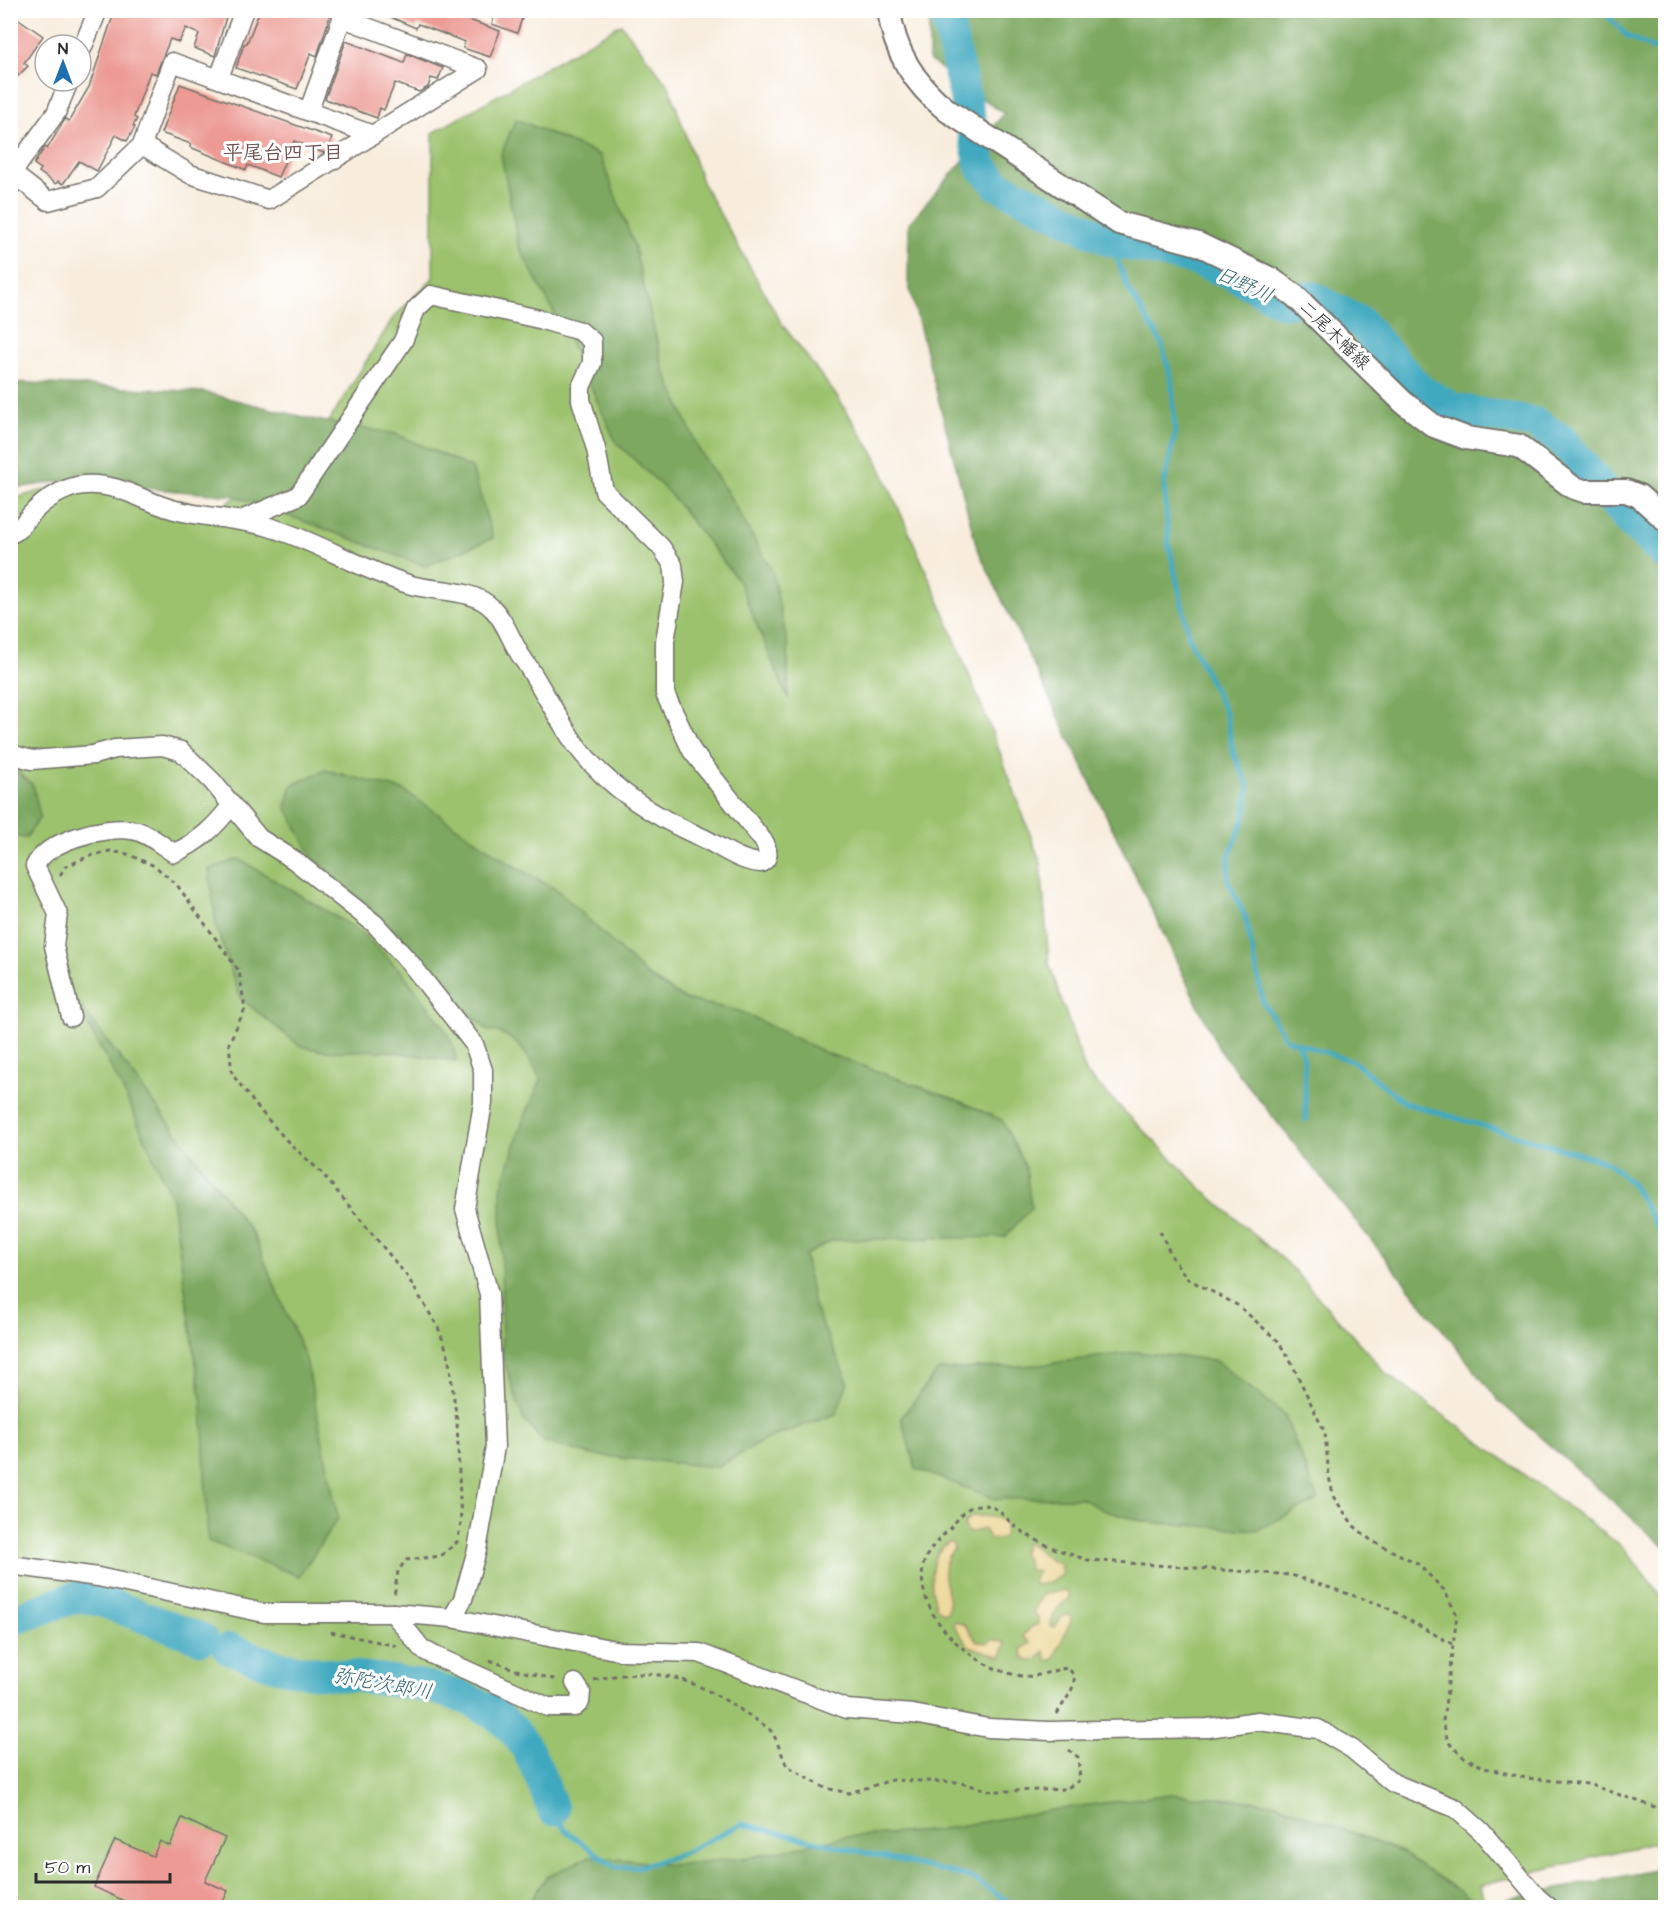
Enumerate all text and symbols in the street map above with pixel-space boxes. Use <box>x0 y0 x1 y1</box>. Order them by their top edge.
north arrow <box>33 33 93 93</box>
text: N <box>58 38 68 60</box>
district label: 平尾台四丁目 <box>223 139 343 167</box>
water label: 日野川 <box>1211 260 1278 310</box>
street label: 二尾木幡線 <box>1294 295 1376 376</box>
water label: 弥陀次郎川 <box>331 1662 434 1706</box>
scale bar <box>36 1846 170 1884</box>
text: 50 m <box>45 1855 90 1880</box>

